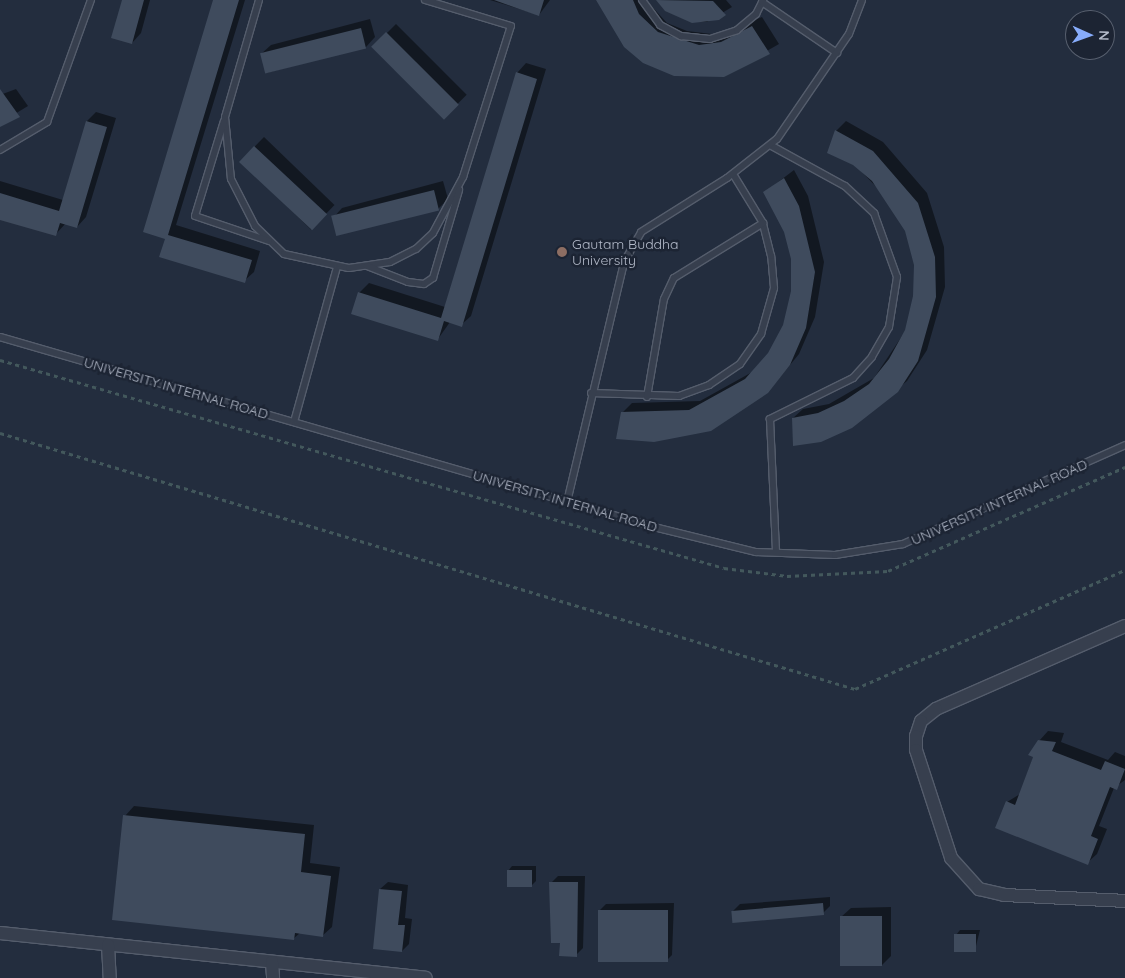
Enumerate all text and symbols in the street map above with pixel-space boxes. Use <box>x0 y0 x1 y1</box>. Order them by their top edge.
north arrow <box>1065 10 1115 60</box>
text: N <box>1095 30 1113 41</box>
place label: Gautam Buddha University <box>572 236 679 268</box>
marker: Gautam Buddha University <box>556 246 568 258</box>
street label: UNIVERSITY INTERNAL ROAD <box>82 354 270 422</box>
street label: UNIVERSITY INTERNAL ROAD <box>908 455 1090 549</box>
street label: UNIVERSITY INTERNAL ROAD <box>471 467 659 535</box>

